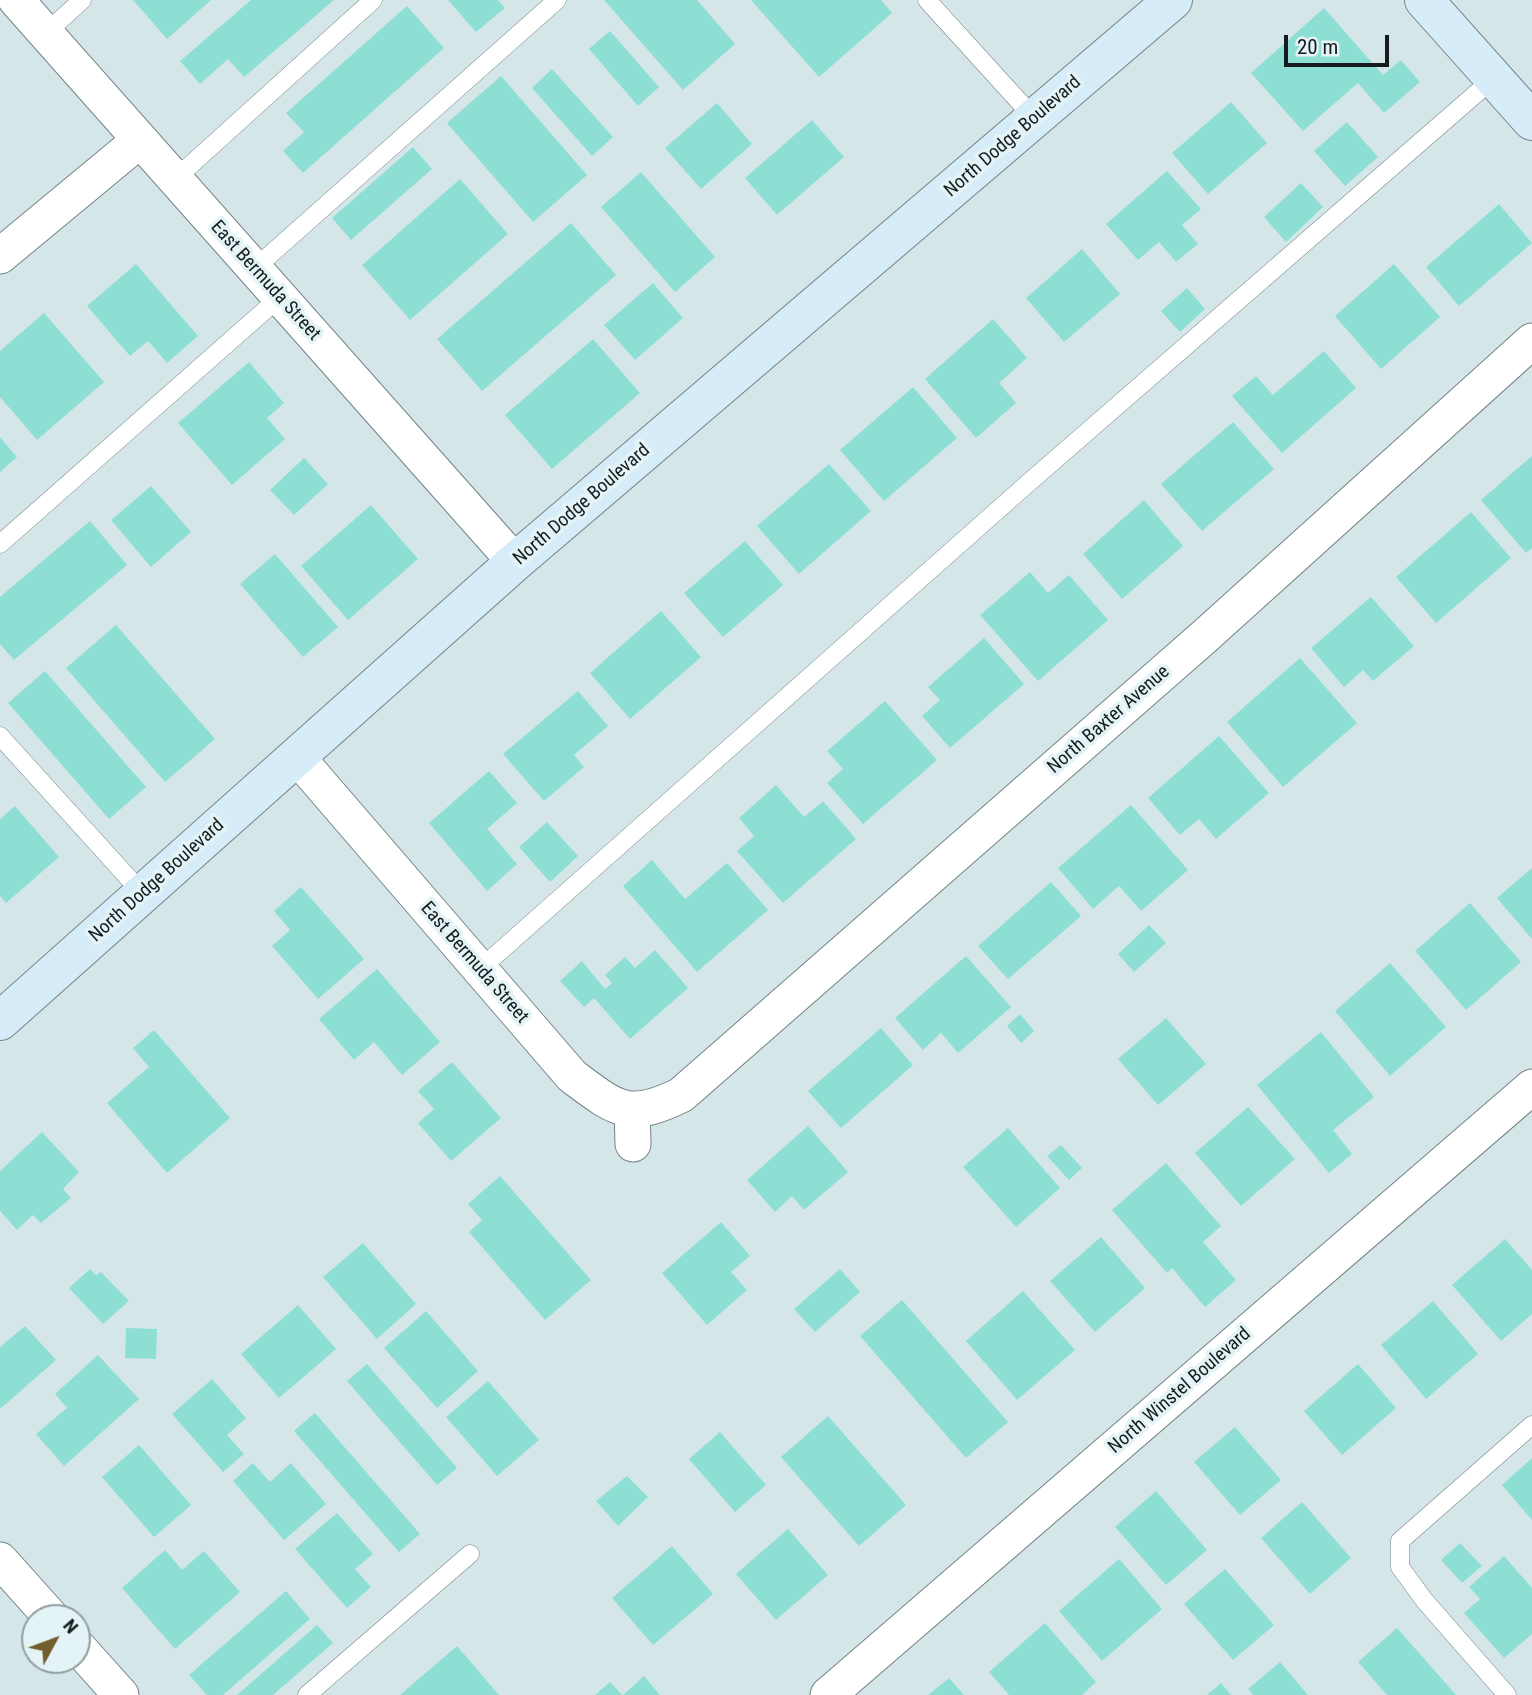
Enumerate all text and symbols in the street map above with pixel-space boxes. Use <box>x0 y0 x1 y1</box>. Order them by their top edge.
scale bar <box>1287 21 1392 65</box>
text: 20 m <box>1297 35 1338 59</box>
street label: North Dodge Boulevard <box>940 71 1086 203</box>
street label: East Bermuda Street <box>205 216 325 346</box>
street label: North Dodge Boulevard <box>509 439 655 571</box>
street label: North Baxter Avenue <box>1043 661 1175 779</box>
street label: North Dodge Boulevard <box>85 814 229 948</box>
street label: East Bermuda Street <box>415 898 533 1028</box>
street label: North Winstel Boulevard <box>1104 1323 1256 1459</box>
north arrow <box>21 1604 91 1674</box>
text: N <box>58 1614 83 1638</box>

